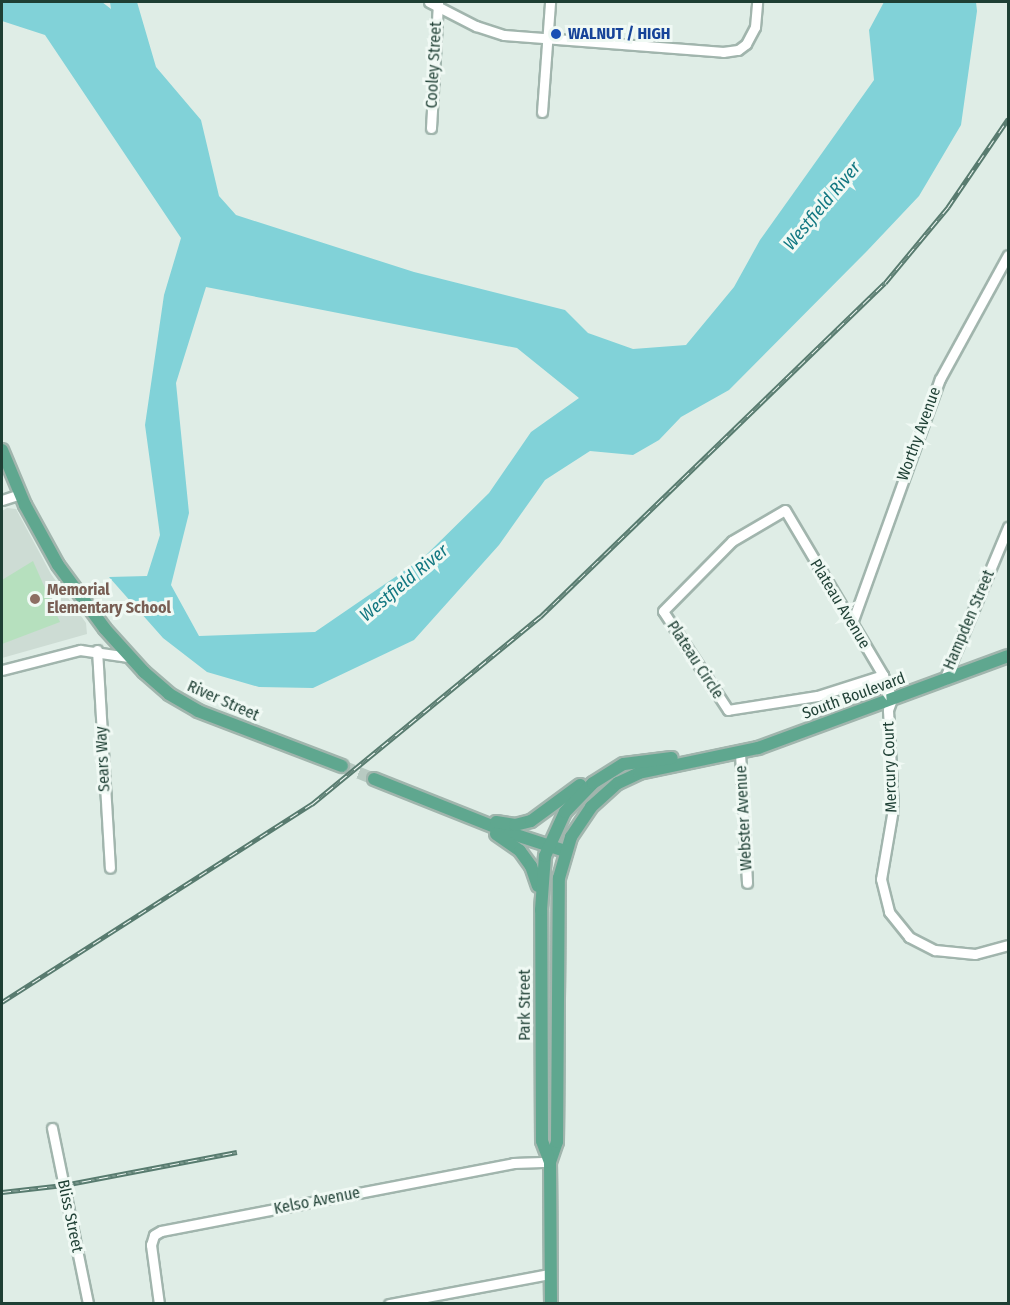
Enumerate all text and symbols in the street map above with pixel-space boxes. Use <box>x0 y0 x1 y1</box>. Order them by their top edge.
street label: Cooley Street <box>422 21 446 109</box>
place label: WALNUT / HIGH <box>568 24 670 44</box>
marker: WALNUT / HIGH <box>549 27 563 41</box>
water label: Westfield River <box>779 157 865 255</box>
street label: Worthy Avenue <box>893 385 945 483</box>
water label: Westfield River <box>355 540 453 626</box>
street label: Plateau Avenue <box>806 556 874 652</box>
street label: Hampden Street <box>939 567 999 673</box>
place label: Memorial Elementary School <box>47 580 171 618</box>
marker: Memorial Elementary School <box>28 592 42 606</box>
street label: Plateau Circle <box>663 617 727 703</box>
street label: South Boulevard <box>800 668 908 724</box>
street label: River Street <box>184 677 262 725</box>
street label: Mercury Court <box>879 721 901 813</box>
street label: Sears Way <box>92 726 114 792</box>
street label: Webster Avenue <box>732 765 756 871</box>
street label: Park Street <box>515 969 535 1041</box>
street label: Bliss Street <box>53 1178 87 1254</box>
street label: Kelso Avenue <box>272 1183 362 1219</box>

